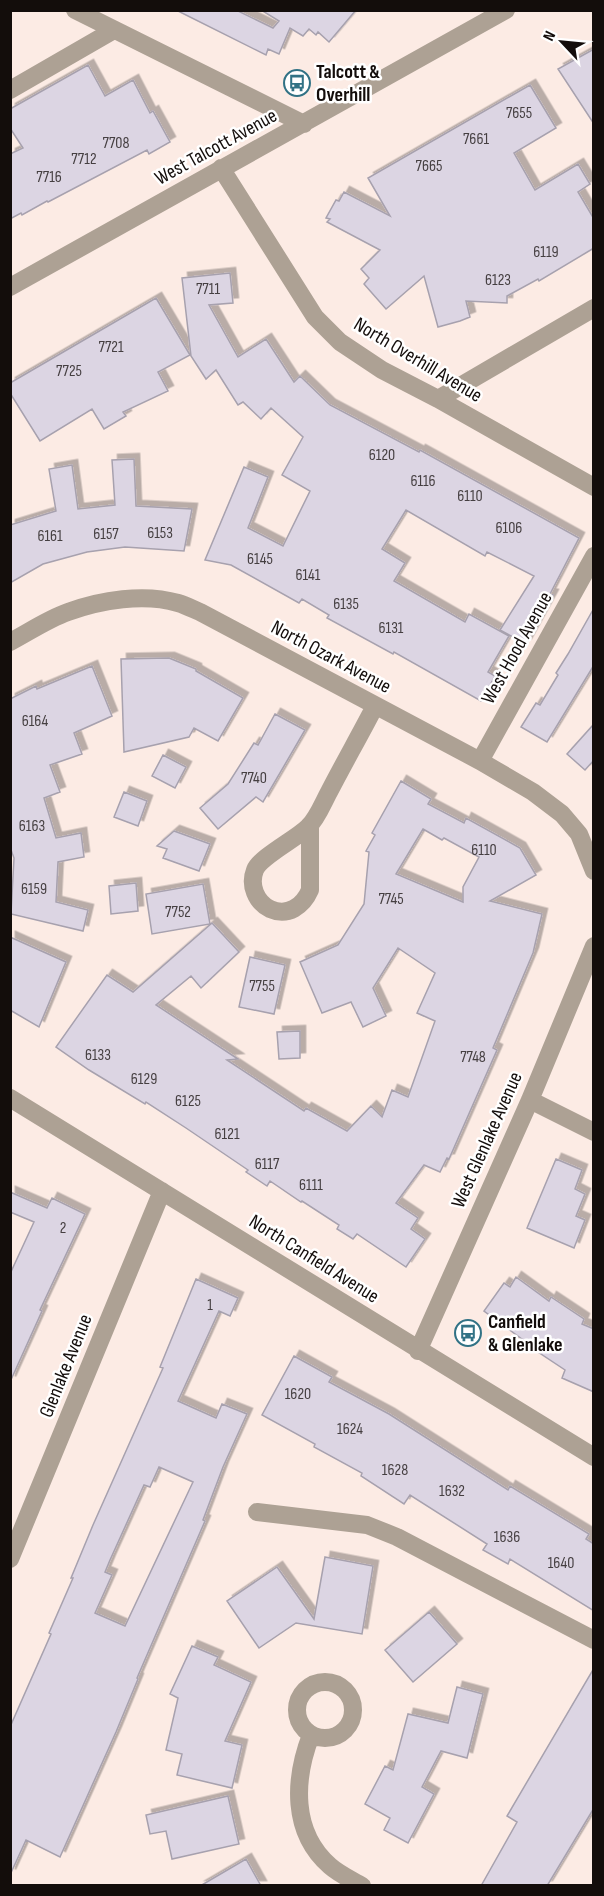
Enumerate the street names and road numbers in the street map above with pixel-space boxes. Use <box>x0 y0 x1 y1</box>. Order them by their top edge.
street label: West Talcott Avenue <box>151 104 281 190</box>
street label: North Overhill Avenue <box>350 312 486 408</box>
street label: West Hood Avenue <box>476 588 558 708</box>
street label: North Ozark Avenue <box>267 615 395 699</box>
street label: West Glenlake Avenue <box>446 1068 528 1212</box>
street label: North Canfield Avenue <box>245 1209 383 1309</box>
street label: Glenlake Avenue <box>34 1311 98 1421</box>

